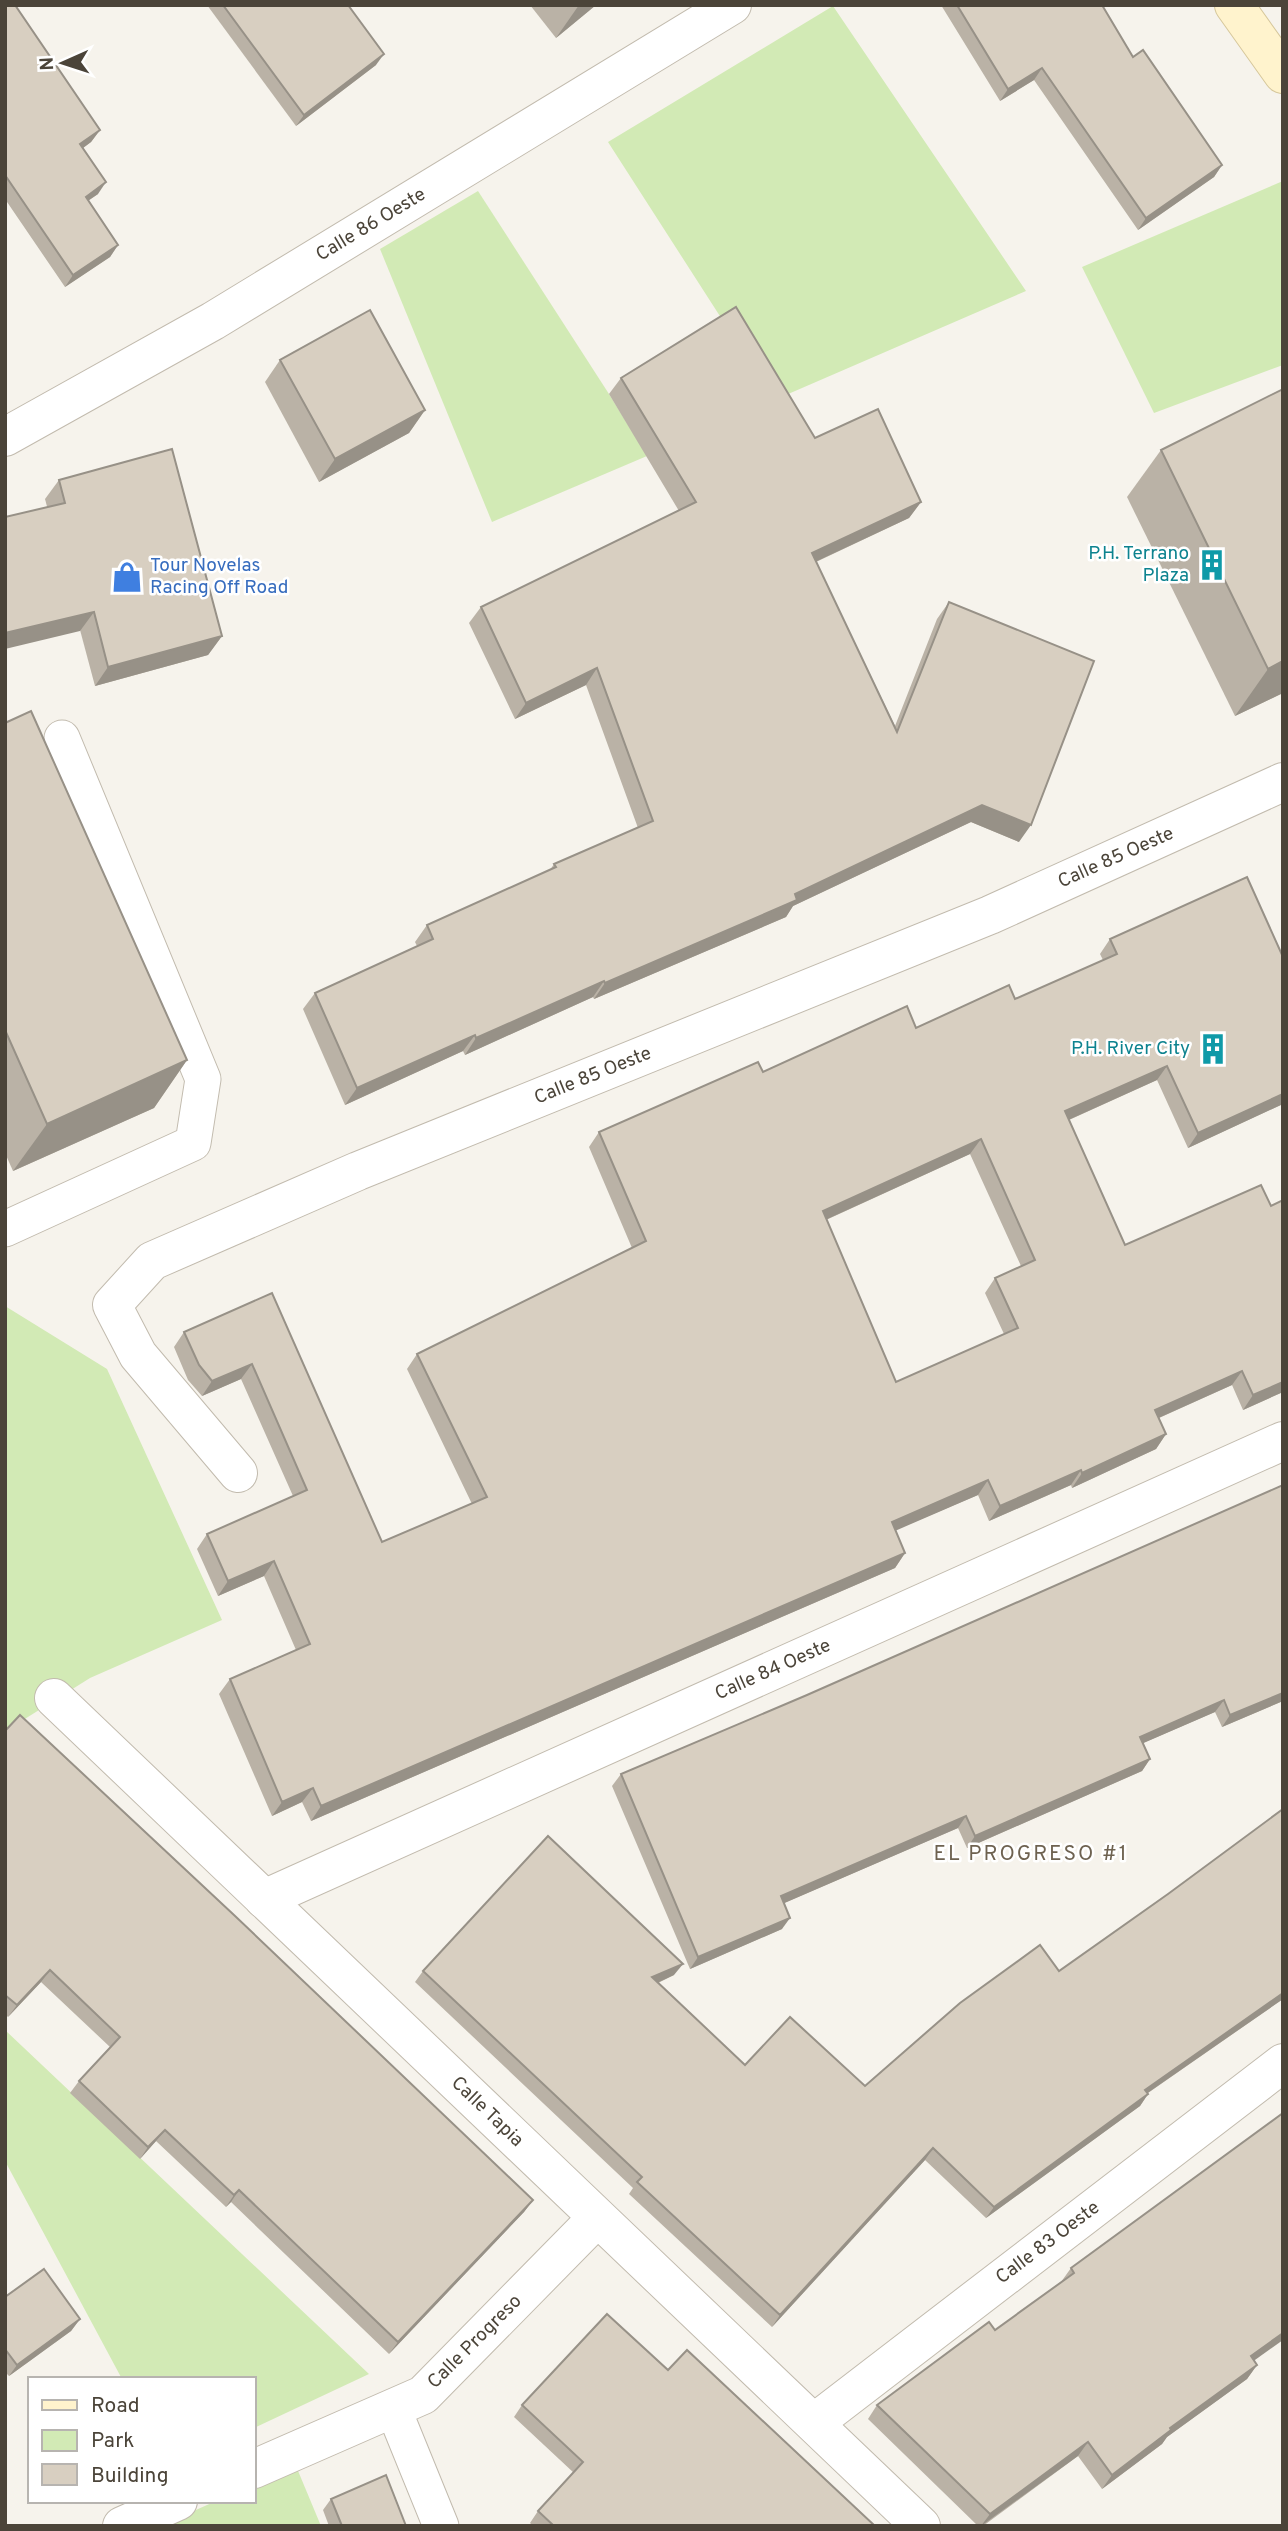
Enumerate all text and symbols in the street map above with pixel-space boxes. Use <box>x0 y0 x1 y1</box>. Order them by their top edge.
north arrow <box>28 28 98 98</box>
text: N <box>36 56 60 71</box>
street label: Calle 86 Oeste <box>312 183 430 267</box>
place label: P.H. Terrano Plaza <box>1088 542 1189 588</box>
building icon: P.H. Terrano Plaza <box>1195 548 1229 582</box>
place label: Tour Novelas Racing Off Road <box>150 554 288 600</box>
shop icon: Tour Novelas Racing Off Road <box>110 560 144 594</box>
street label: Calle 85 Oeste <box>1054 822 1178 894</box>
building icon: P.H. River City <box>1196 1032 1230 1066</box>
place label: P.H. River City <box>1071 1037 1190 1061</box>
street label: Calle 85 Oeste <box>531 1042 655 1110</box>
street label: Calle 84 Oeste <box>711 1634 835 1706</box>
district label: EL PROGRESO #1 <box>933 1841 1129 1868</box>
street label: Calle Tapia <box>446 2071 528 2153</box>
street label: Calle 83 Oeste <box>991 2196 1105 2290</box>
street label: Calle Progreso <box>423 2290 527 2394</box>
legend <box>28 2377 256 2503</box>
text: Road <box>91 2393 140 2420</box>
text: Park <box>91 2428 134 2455</box>
text: Building <box>91 2463 169 2490</box>

